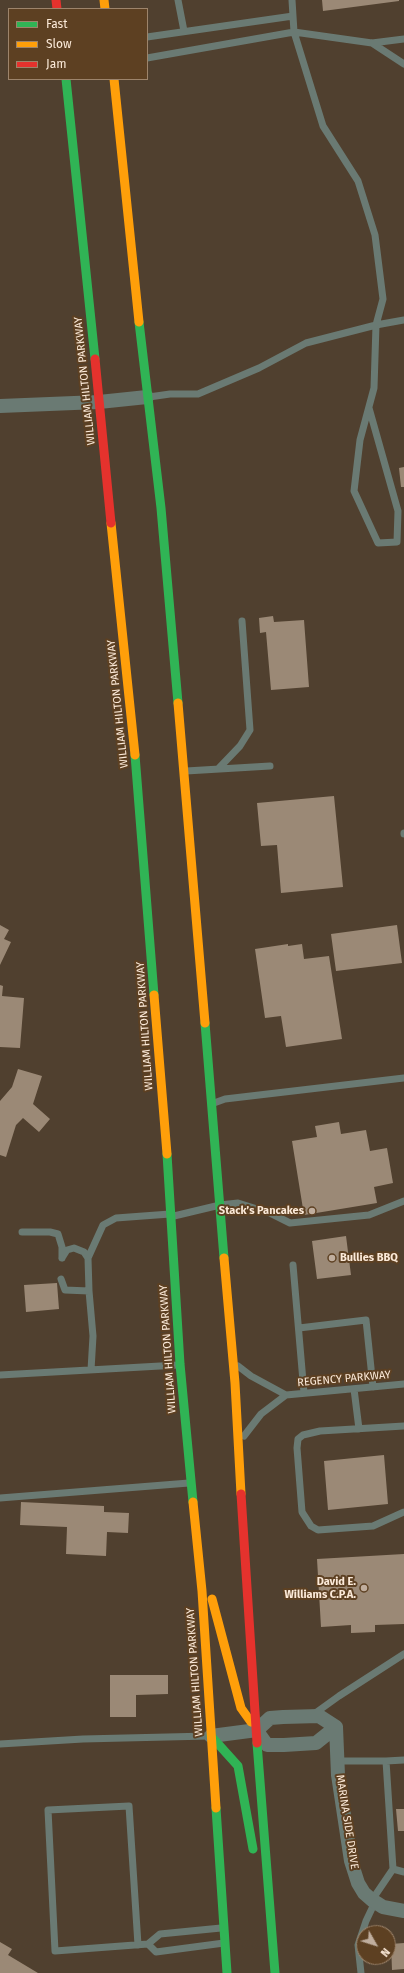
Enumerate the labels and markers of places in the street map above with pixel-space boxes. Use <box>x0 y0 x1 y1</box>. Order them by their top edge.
place label: Stack’s Pancakes <box>219 1204 304 1218</box>
marker: Stack’s Pancakes <box>307 1206 317 1216</box>
place label: Bullies BBQ <box>340 1251 398 1265</box>
marker: Bullies BBQ <box>327 1253 337 1263</box>
place label: David E. Williams C.P.A. <box>285 1575 356 1601</box>
marker: David E. Williams C.P.A. <box>359 1583 369 1593</box>

